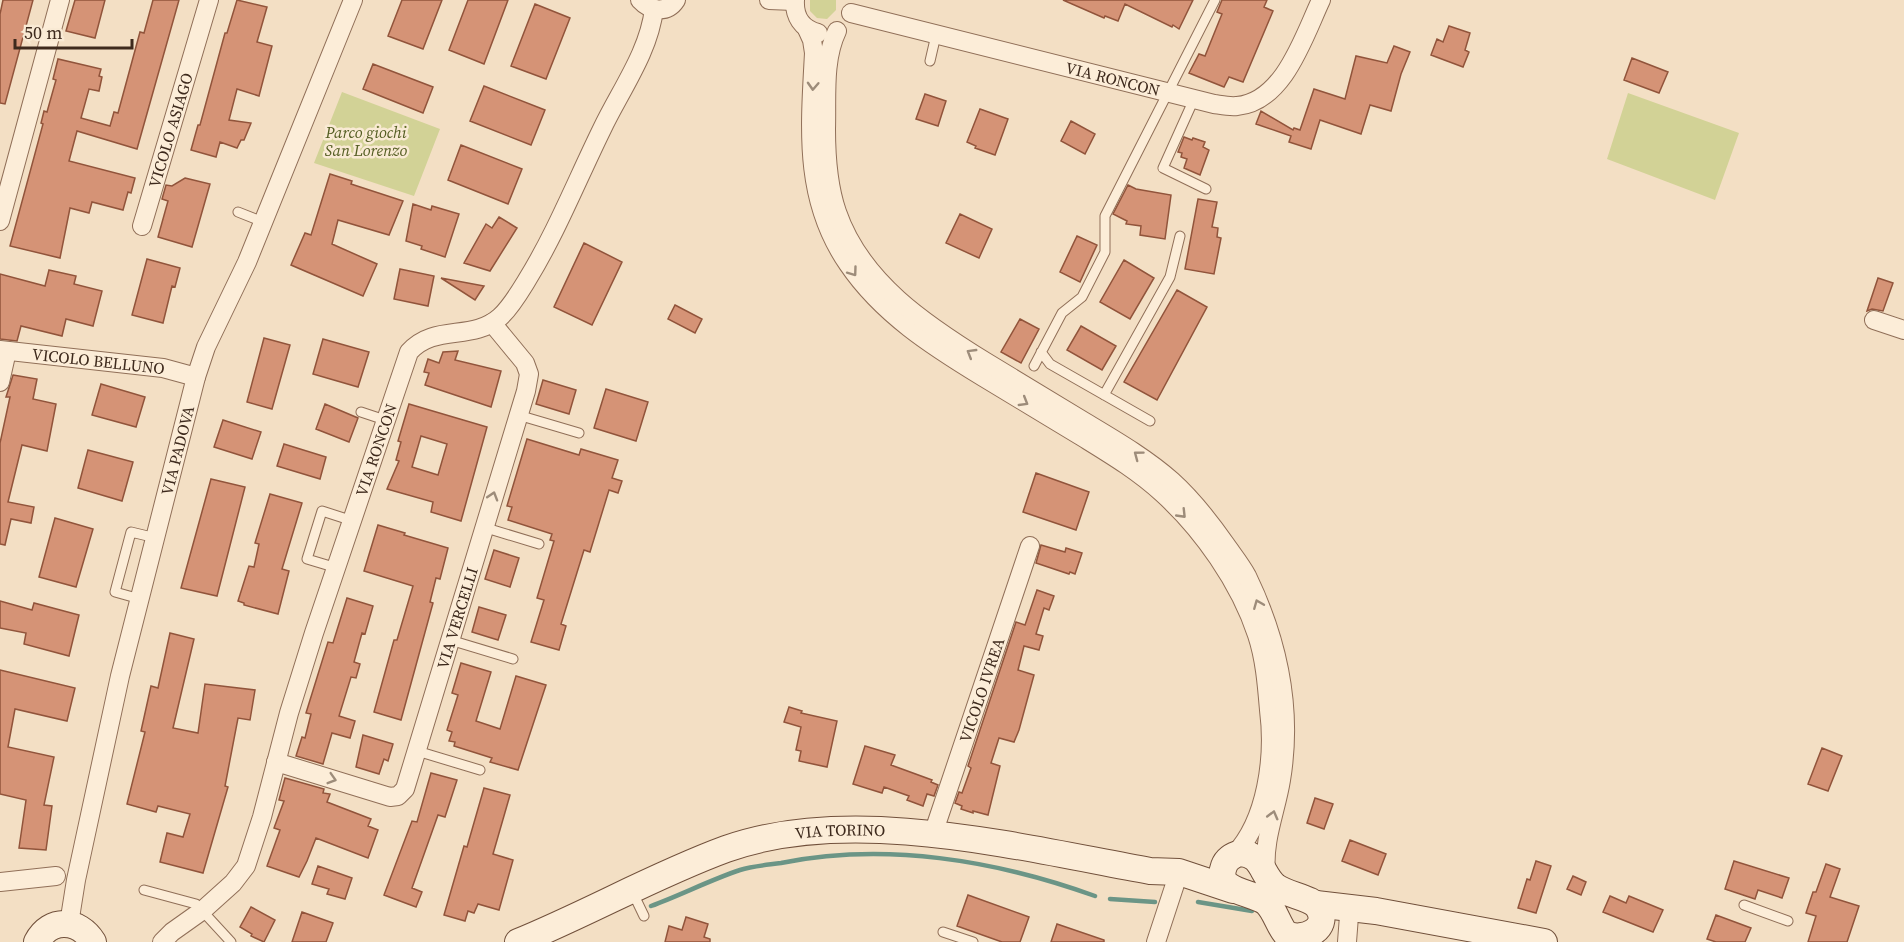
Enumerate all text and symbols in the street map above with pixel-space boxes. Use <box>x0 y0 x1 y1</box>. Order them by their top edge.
scale bar <box>15 12 132 50</box>
text: 50 m <box>24 20 62 45</box>
street label: VIA RONCON <box>1063 56 1163 101</box>
street label: VICOLO ASIAGO <box>143 70 198 190</box>
one-way arrow <box>806 81 819 90</box>
park label: Parco giochi San Lorenzo <box>324 121 408 161</box>
one-way arrow <box>846 265 857 276</box>
street label: VICOLO BELLUNO <box>31 343 166 379</box>
one-way arrow <box>967 348 977 360</box>
one-way arrow <box>1018 394 1028 406</box>
street label: VIA RONCON <box>350 400 402 499</box>
street label: VIA PADOVA <box>155 403 199 498</box>
one-way arrow <box>1133 451 1144 462</box>
one-way arrow <box>486 491 498 502</box>
one-way arrow <box>1175 507 1186 517</box>
street label: VIA VERCELLI <box>431 564 483 672</box>
one-way arrow <box>1253 599 1265 610</box>
street label: VICOLO IVREA <box>954 634 1009 745</box>
one-way arrow <box>326 772 337 784</box>
one-way arrow <box>1266 810 1278 821</box>
street label: VIA TORINO <box>794 819 886 844</box>

